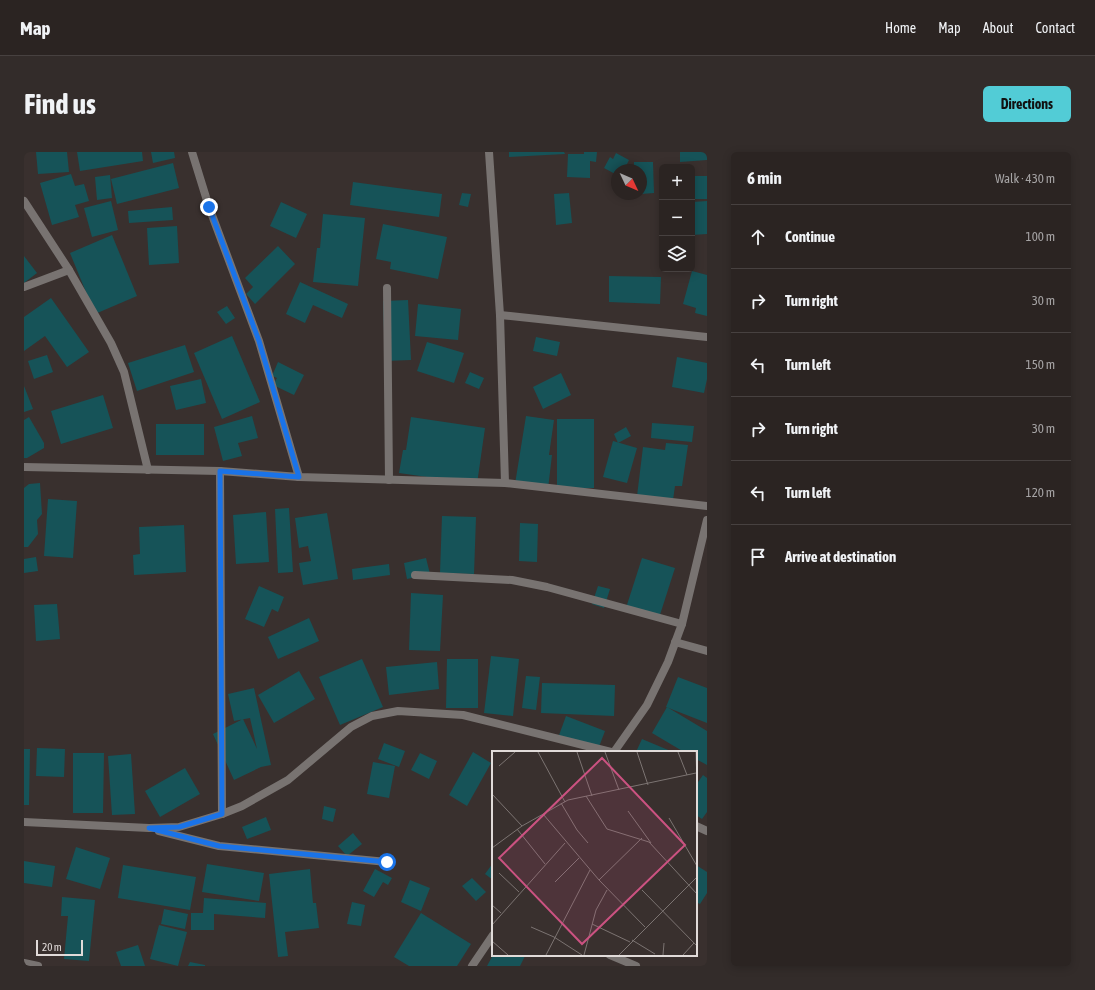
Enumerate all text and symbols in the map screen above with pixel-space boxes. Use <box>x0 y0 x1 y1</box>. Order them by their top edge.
text: Map <box>20 17 51 39</box>
text: Home <box>885 20 916 36</box>
text: Map <box>938 20 961 36</box>
text: About <box>983 20 1014 36</box>
text: Contact <box>1036 20 1075 36</box>
button: Directions <box>983 86 1071 122</box>
text: Find us <box>24 88 96 120</box>
north arrow <box>611 164 647 200</box>
map controls <box>659 164 695 272</box>
button: + <box>659 164 695 200</box>
text: 6 min <box>747 168 782 188</box>
text: Walk · 430 m <box>995 171 1055 186</box>
route end <box>200 198 218 216</box>
button: − <box>659 200 695 236</box>
icon: ahead <box>747 226 769 248</box>
text: Continue <box>785 228 835 245</box>
text: 100 m <box>1026 229 1055 244</box>
button: layers <box>659 236 695 272</box>
icon: right <box>747 290 769 312</box>
text: Turn right <box>785 292 838 309</box>
text: 30 m <box>1032 293 1055 308</box>
icon: left <box>747 354 769 376</box>
text: Turn left <box>785 356 831 373</box>
text: 150 m <box>1026 357 1055 372</box>
icon: right <box>747 418 769 440</box>
text: Turn right <box>785 420 838 437</box>
text: 30 m <box>1032 421 1055 436</box>
icon: left <box>747 482 769 504</box>
text: Turn left <box>785 484 831 501</box>
text: 120 m <box>1026 485 1055 500</box>
icon: arrive <box>747 546 769 568</box>
text: Arrive at destination <box>785 548 896 565</box>
inset map <box>492 751 697 956</box>
route start <box>378 853 396 871</box>
scale bar <box>36 938 83 957</box>
text: 20 m <box>42 941 62 953</box>

